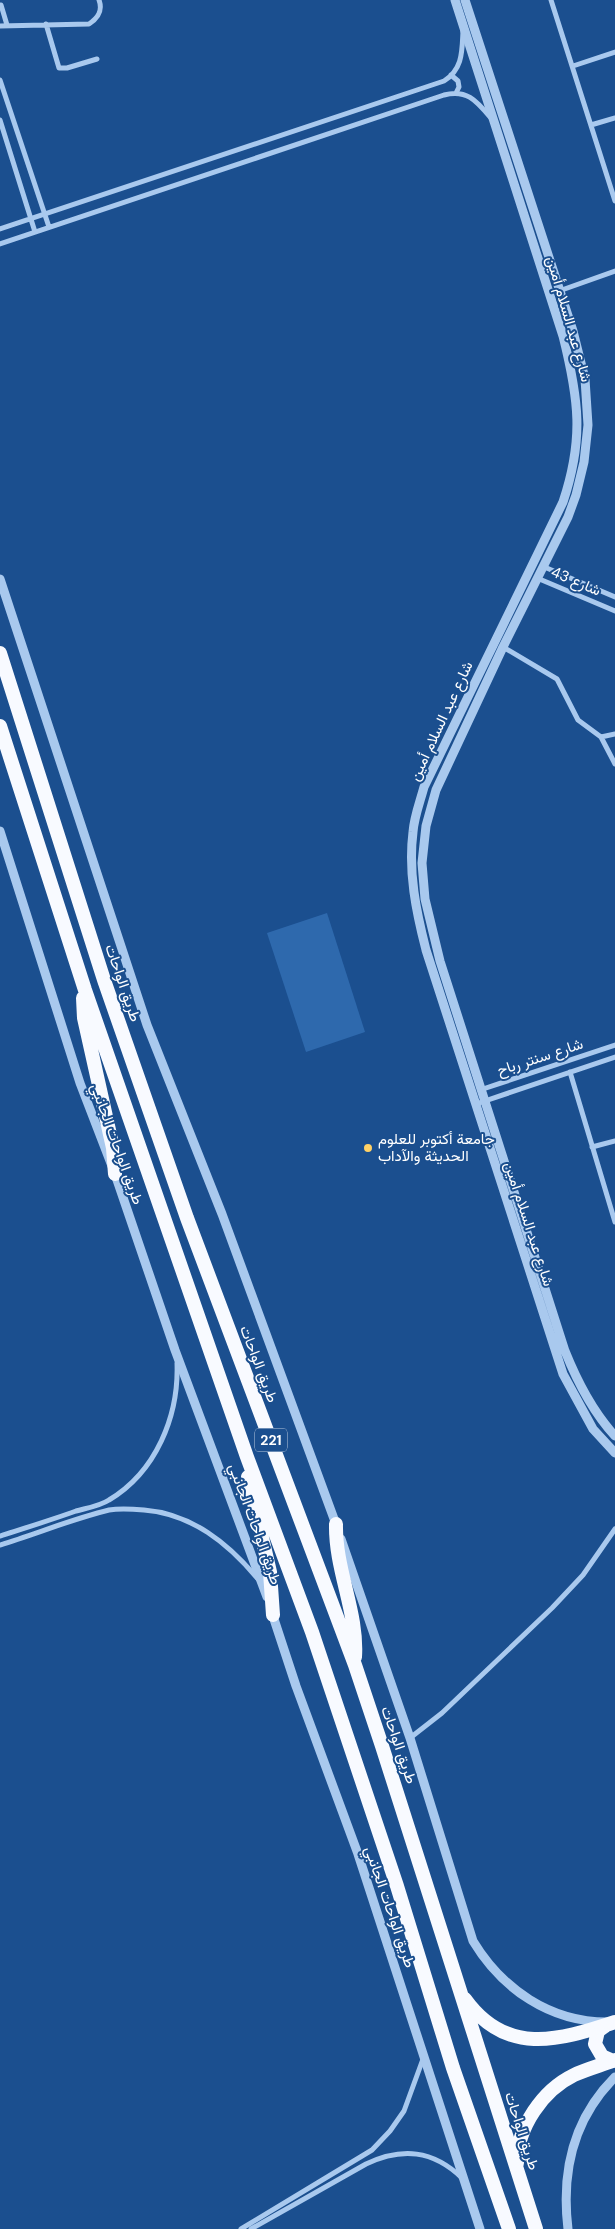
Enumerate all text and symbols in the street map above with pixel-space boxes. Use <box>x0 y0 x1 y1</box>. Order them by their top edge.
street label: شارع عبد السلام أمين <box>541 254 597 385</box>
street label: شارع 43 <box>548 562 604 601</box>
street label: شارع عبد السلام أمين <box>405 658 478 784</box>
street label: طريق الواحات <box>100 942 146 1025</box>
street label: شارع سنتر رباح <box>494 1034 586 1081</box>
street label: طريق الواحات الجانبي <box>83 1081 148 1209</box>
place label: جامعة أكتوبر للعلوم الحديثة والآداب <box>378 1129 495 1166</box>
marker: جامعة أكتوبر للعلوم الحديثة والآداب <box>362 1142 374 1154</box>
street label: شارع عبد السلام أمين <box>498 1159 559 1289</box>
street label: طريق الواحات <box>235 1323 283 1406</box>
road number: 221 <box>255 1428 287 1452</box>
street label: طريق الواحات الجانبي <box>221 1461 286 1589</box>
street label: طريق الواحات <box>376 1704 422 1787</box>
street label: طريق الواحات الجانبي <box>357 1844 420 1972</box>
street label: طريق الواحات <box>500 2089 544 2173</box>

